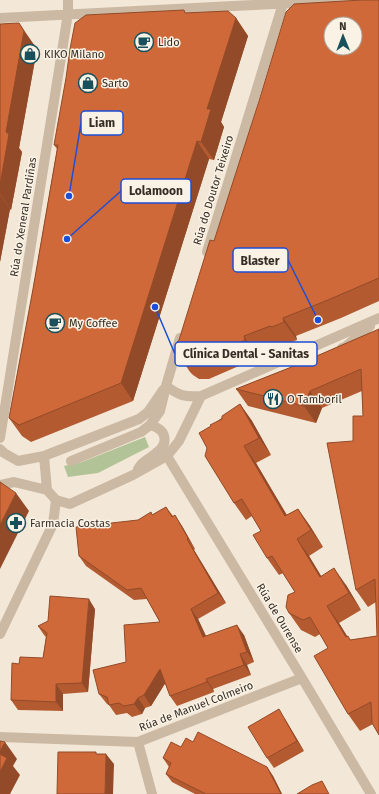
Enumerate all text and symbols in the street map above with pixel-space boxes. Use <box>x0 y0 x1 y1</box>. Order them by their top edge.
north arrow <box>323 16 363 56</box>
text: N <box>339 20 347 33</box>
cafe icon: Lido <box>133 31 155 53</box>
place label: Lido <box>158 36 180 49</box>
shop icon: KIKO Milano <box>19 43 41 65</box>
place label: KIKO Milano <box>44 48 104 61</box>
shop icon: Sarto <box>77 72 99 94</box>
place label: Sarto <box>102 77 128 90</box>
callout: Liam <box>81 111 123 135</box>
text: Liam <box>89 116 115 130</box>
street label: Rúa do Doutor Teixeiro <box>191 134 236 247</box>
street label: Rúa do Xeneral Pardiñas <box>8 156 39 278</box>
callout: Lolamoon <box>121 179 191 203</box>
text: Lolamoon <box>129 184 183 198</box>
callout: Blaster <box>233 248 288 272</box>
text: Blaster <box>240 254 280 268</box>
cafe icon: My Coffee <box>44 312 66 334</box>
place label: My Coffee <box>69 317 118 330</box>
callout: Clínica Dental - Sanitas <box>175 342 317 366</box>
text: Clínica Dental - Sanitas <box>183 347 309 361</box>
restaurant icon: O Tamboril <box>262 388 284 410</box>
place label: O Tamboril <box>287 393 342 406</box>
pharmacy icon: Farmacia Costas <box>5 512 27 534</box>
place label: Farmacia Costas <box>30 517 110 530</box>
street label: Rúa de Ourense <box>254 581 305 655</box>
street label: Rúa de Manuel Colmeiro <box>137 679 255 734</box>

